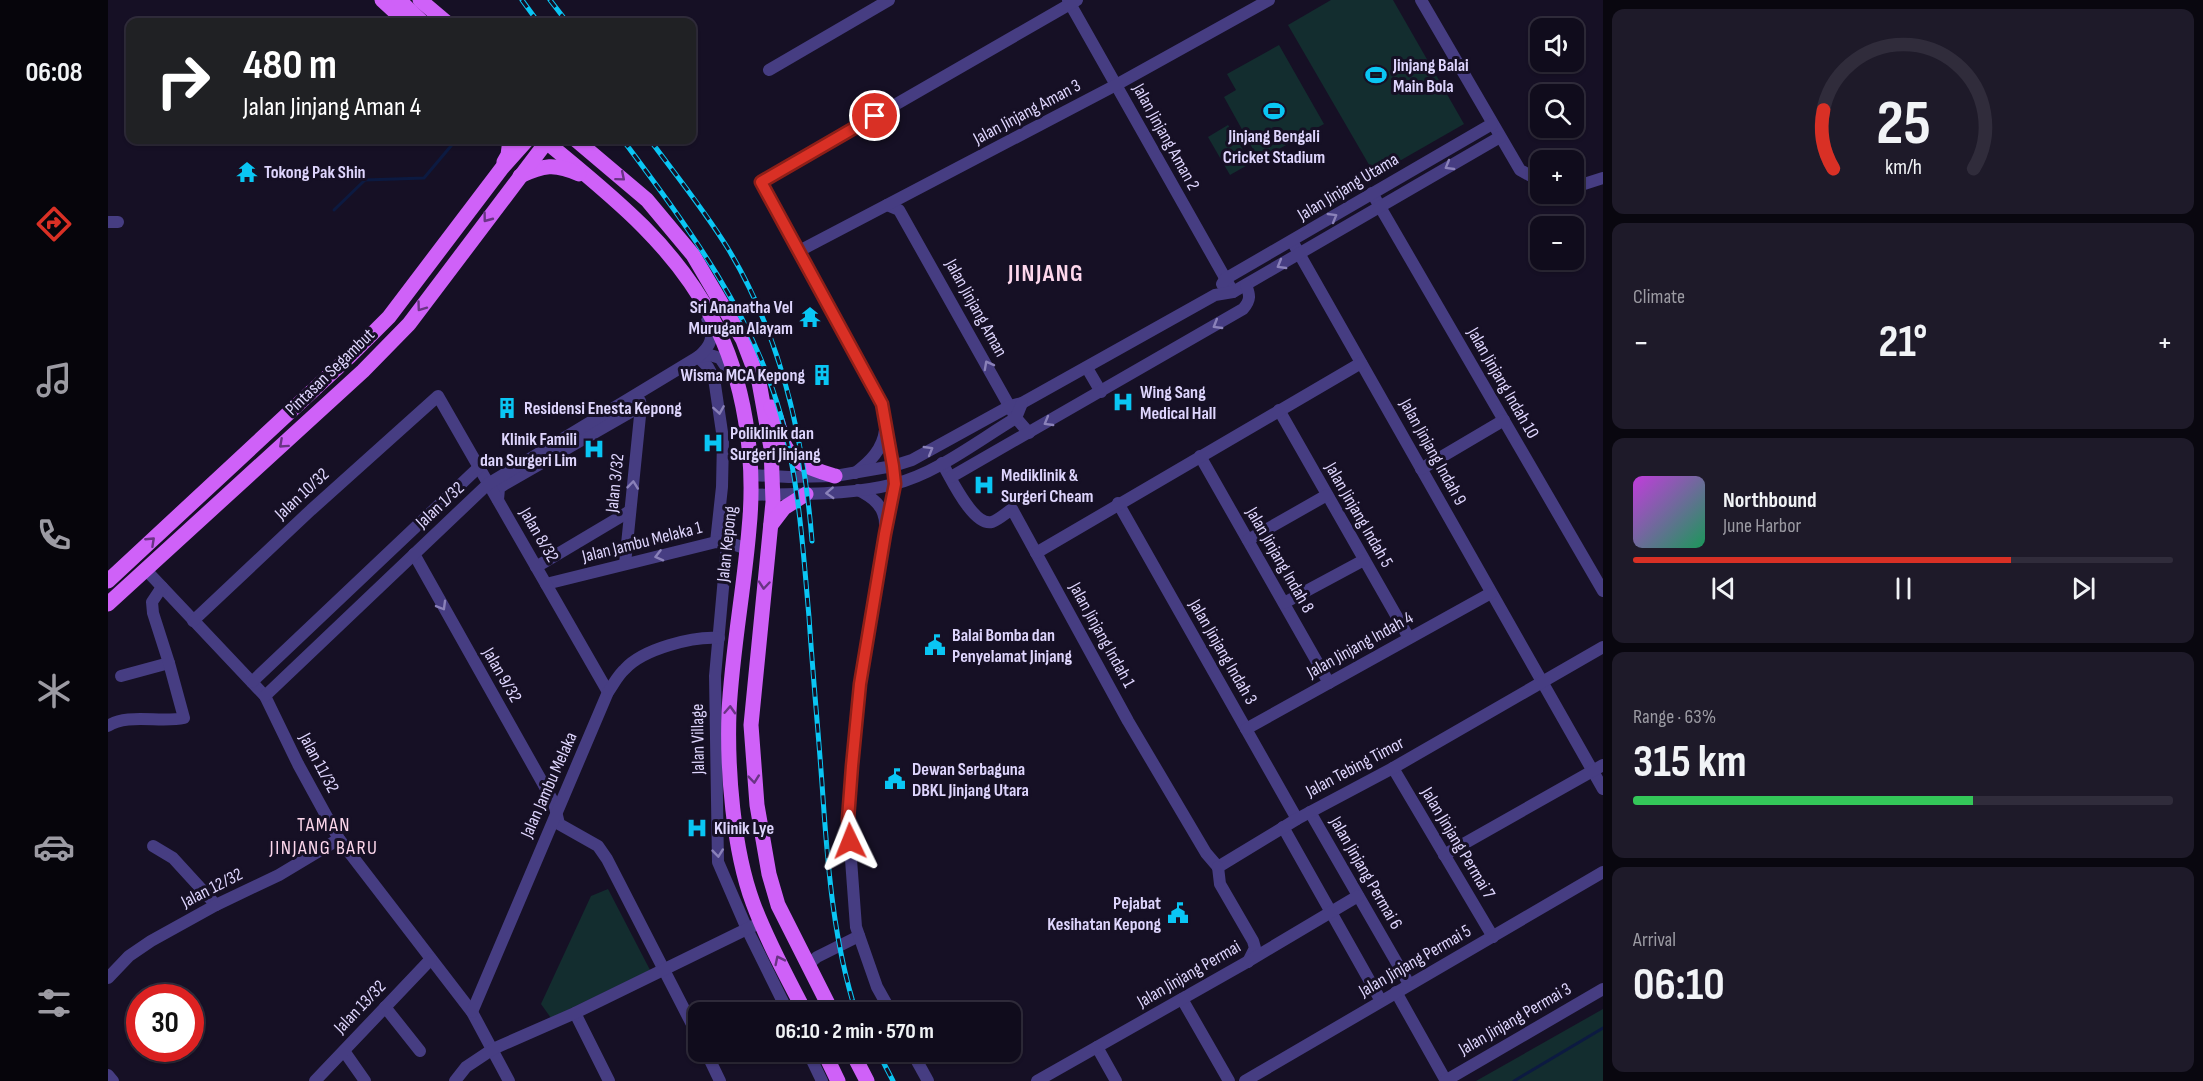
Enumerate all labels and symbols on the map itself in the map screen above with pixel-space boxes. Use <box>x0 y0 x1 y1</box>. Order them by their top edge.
place label: Jinjang Balai Main Bola <box>1392 55 1469 97</box>
sports icon: Jinjang Balai Main Bola <box>1364 63 1388 87</box>
street label: Jalan Jinjang Aman 3 <box>969 75 1084 150</box>
street label: Jalan Jinjang Aman 2 <box>1128 79 1204 194</box>
pin <box>849 90 900 141</box>
sports icon: Jinjang Bengali Cricket Stadium <box>1262 99 1286 123</box>
place label: Jinjang Bengali Cricket Stadium <box>1223 126 1325 168</box>
street label: Jalan Jinjang Utama <box>1293 149 1402 226</box>
one-way arrow <box>1445 159 1455 171</box>
temple icon: Tokong Pak Shin <box>235 160 259 184</box>
place label: Tokong Pak Shin <box>264 162 366 183</box>
one-way arrow <box>614 169 625 180</box>
one-way arrow <box>483 211 494 222</box>
one-way arrow <box>1327 213 1337 224</box>
street label: Jalan Jinjang Aman <box>940 255 1011 360</box>
one-way arrow <box>1277 258 1287 269</box>
district label: JINJANG <box>1007 259 1084 288</box>
place label: Sri Ananatha Vel Murugan Alayam <box>689 297 793 339</box>
one-way arrow <box>417 300 428 311</box>
temple icon: Sri Ananatha Vel Murugan Alayam <box>798 305 822 329</box>
one-way arrow <box>1213 318 1223 329</box>
street label: Jalan Jinjang Indah 10 <box>1462 323 1543 442</box>
street label: Pintasan Segambut <box>281 324 379 420</box>
one-way arrow <box>984 361 995 372</box>
building icon: Wisma MCA Kepong <box>810 363 834 387</box>
place label: Wisma MCA Kepong <box>680 365 805 386</box>
place label: Wing Sang Medical Hall <box>1140 382 1216 424</box>
hospital icon: Wing Sang Medical Hall <box>1111 390 1135 414</box>
street label: Jalan Jinjang Indah 9 <box>1395 394 1471 509</box>
building icon: Residensi Enesta Kepong <box>495 396 519 420</box>
place label: Residensi Enesta Kepong <box>524 398 682 419</box>
one-way arrow <box>712 404 725 414</box>
one-way arrow <box>1043 415 1054 426</box>
place label: Poliklinik dan Surgeri Jinjang <box>730 423 821 465</box>
place label: Klinik Famili dan Surgeri Lim <box>480 429 577 471</box>
hospital icon: Poliklinik dan Surgeri Jinjang <box>701 431 725 455</box>
one-way arrow <box>279 437 289 448</box>
hospital icon: Klinik Famili dan Surgeri Lim <box>582 437 606 461</box>
one-way arrow <box>923 446 933 458</box>
street label: Jalan 3/32 <box>601 452 629 515</box>
street label: Jalan Jinjang Indah 5 <box>1320 458 1398 571</box>
street label: Jalan 10/32 <box>270 464 333 525</box>
place label: Mediklinik & Surgeri Cheam <box>1001 465 1094 507</box>
hospital icon: Mediklinik & Surgeri Cheam <box>972 473 996 497</box>
street label: Jalan 1/32 <box>411 477 468 533</box>
one-way arrow <box>626 481 639 490</box>
one-way arrow <box>826 486 835 499</box>
street label: Jalan 8/32 <box>515 503 563 566</box>
street label: Jalan Jinjang Indah 8 <box>1241 503 1319 617</box>
street label: Jalan Kepong <box>712 505 741 584</box>
street label: Jalan Jambu Melaka 1 <box>579 517 705 567</box>
one-way arrow <box>143 538 154 549</box>
one-way arrow <box>654 549 664 562</box>
street label: Jalan Jinjang Indah 1 <box>1064 578 1140 692</box>
one-way arrow <box>758 581 771 590</box>
street label: Jalan Jinjang Indah 3 <box>1184 595 1262 708</box>
one-way arrow <box>435 600 447 610</box>
street label: Jalan Jinjang Indah 4 <box>1302 607 1417 683</box>
place label: Balai Bomba dan Penyelamat Jinjang <box>952 625 1073 667</box>
public building icon: Balai Bomba dan Penyelamat Jinjang <box>923 633 947 657</box>
street label: Jalan 9/32 <box>477 643 526 706</box>
street label: Jalan Village <box>687 703 709 776</box>
one-way arrow <box>723 705 736 715</box>
street label: Jalan 11/32 <box>294 729 343 796</box>
street label: Jalan Jambu Melaka <box>516 729 582 842</box>
street label: Jalan Tebing Timor <box>1301 732 1408 802</box>
place label: Dewan Serbaguna DBKL Jinjang Utara <box>912 759 1029 801</box>
public building icon: Dewan Serbaguna DBKL Jinjang Utara <box>883 767 907 791</box>
one-way arrow <box>747 775 760 784</box>
street label: Jalan Jinjang Permai 7 <box>1416 783 1500 903</box>
position arrow <box>818 809 882 873</box>
street label: Jalan Jinjang Permai 6 <box>1325 812 1407 933</box>
district label: TAMAN JINJANG BARU <box>269 813 378 860</box>
hospital icon: Klinik Lye <box>685 816 709 840</box>
place label: Klinik Lye <box>714 818 774 839</box>
one-way arrow <box>711 849 724 858</box>
street label: Jalan 12/32 <box>177 864 246 913</box>
place label: Pejabat Kesihatan Kepong <box>1047 893 1161 935</box>
public building icon: Pejabat Kesihatan Kepong <box>1166 901 1190 925</box>
street label: Jalan Jinjang Permai 5 <box>1354 920 1475 1002</box>
street label: Jalan Jinjang Permai <box>1133 936 1244 1013</box>
one-way arrow <box>775 955 787 966</box>
street label: Jalan 13/32 <box>329 976 390 1039</box>
street label: Jalan Jinjang Permai 3 <box>1454 978 1575 1060</box>
speed limit sign: 30 <box>126 984 204 1062</box>

